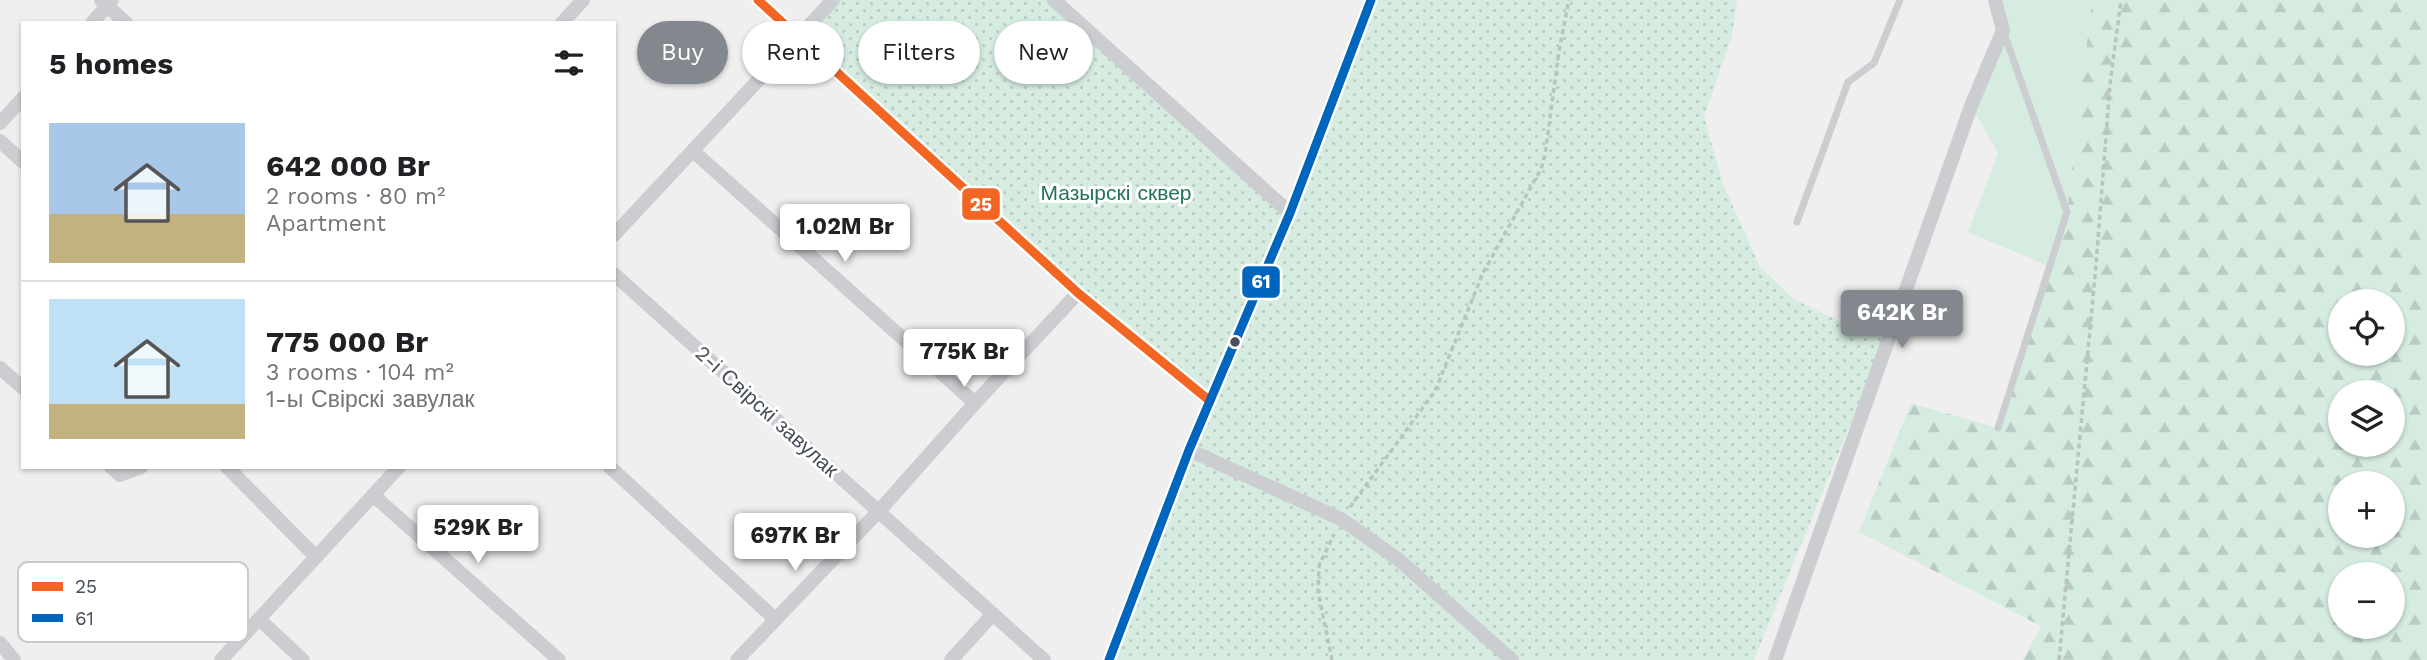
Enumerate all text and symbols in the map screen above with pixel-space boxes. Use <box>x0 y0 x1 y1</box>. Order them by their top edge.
chip: Buy <box>637 21 728 84</box>
chip: Rent <box>742 21 844 84</box>
chip: Filters <box>858 21 980 84</box>
chip: New <box>994 21 1093 84</box>
icon: filters <box>550 44 588 82</box>
text: 5 homes <box>49 46 173 81</box>
text: 642 000 Br <box>266 148 430 183</box>
icon: home <box>105 151 189 235</box>
park label: Мазырскі сквер <box>1040 180 1192 205</box>
text: 2 rooms · 80 m² <box>266 183 445 210</box>
line badge: 25 <box>961 187 1001 221</box>
text: 25 <box>970 193 992 216</box>
pin: 1.02M Br <box>773 204 917 264</box>
text: Apartment <box>266 210 386 237</box>
text: 1.02M Br <box>796 213 894 240</box>
line badge: 61 <box>1241 265 1281 299</box>
text: 61 <box>1251 270 1271 293</box>
map controls <box>2328 289 2405 639</box>
button: locate <box>2328 289 2405 366</box>
pin: 642K Br <box>1837 290 1967 350</box>
text: 642K Br <box>1857 299 1947 326</box>
text: 775 000 Br <box>266 324 428 359</box>
icon: home <box>105 327 189 411</box>
pin: 775K Br <box>899 330 1029 389</box>
unlabelled marker <box>1228 335 1242 349</box>
text: 775K Br <box>919 338 1009 365</box>
street label: 2-і Свірскі завулак <box>690 340 844 482</box>
text: 3 rooms · 104 m² <box>266 359 454 386</box>
button: layers <box>2328 380 2405 457</box>
text: 1-ы Свірскі завулак <box>266 386 475 413</box>
button: + <box>2328 471 2405 548</box>
pin: 529K Br <box>413 505 543 565</box>
text: 529K Br <box>433 514 523 541</box>
pin: 697K Br <box>730 514 860 573</box>
text: 697K Br <box>750 522 840 549</box>
legend <box>18 562 248 642</box>
button: − <box>2328 562 2405 639</box>
text: 25 <box>75 575 97 598</box>
text: 61 <box>75 607 94 630</box>

